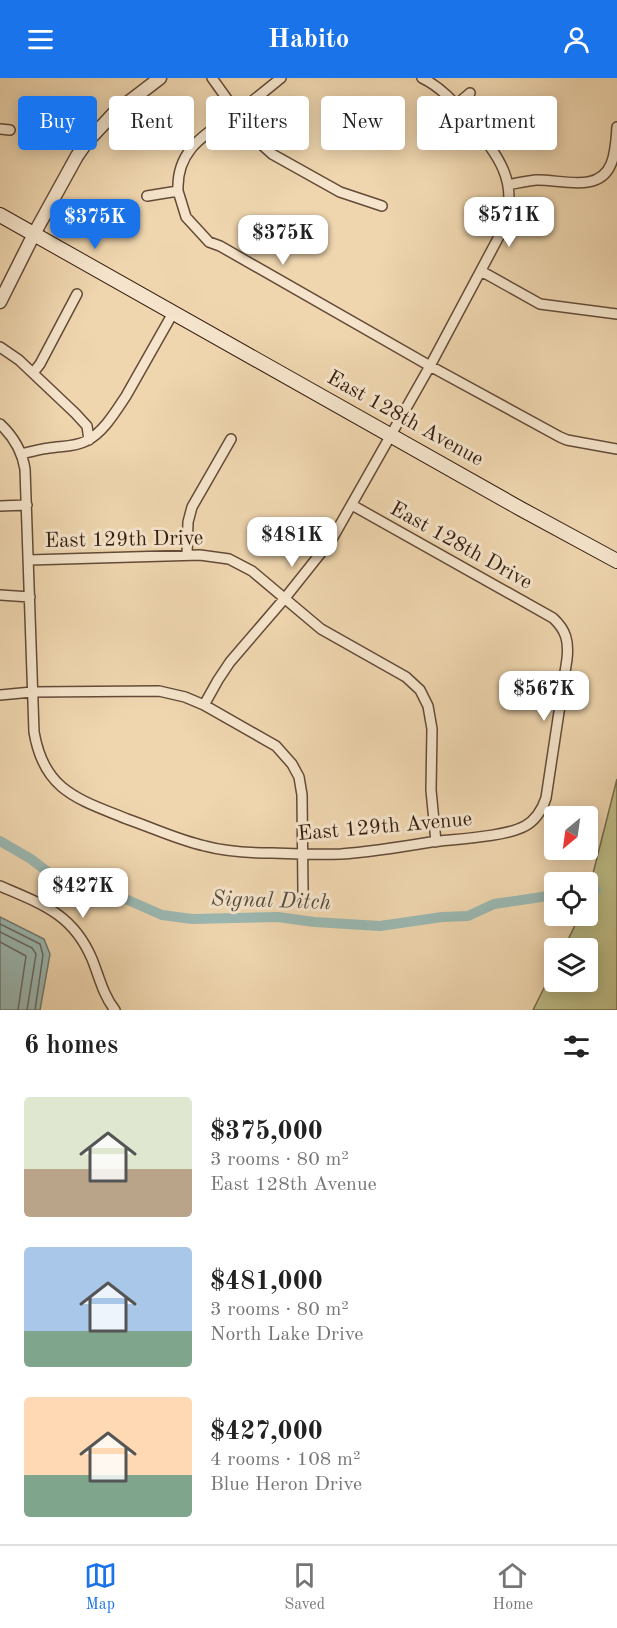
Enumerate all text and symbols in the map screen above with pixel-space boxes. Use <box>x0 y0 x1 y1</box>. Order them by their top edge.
icon: menu <box>24 23 57 56</box>
icon: person <box>560 23 593 56</box>
text: Habito <box>268 26 349 53</box>
chip: Buy <box>18 96 97 150</box>
chip: Rent <box>109 96 194 150</box>
chip: Filters <box>206 96 309 150</box>
chip: New <box>321 96 405 150</box>
chip: Apartment <box>417 96 557 150</box>
pin: $571K <box>467 197 551 248</box>
pin: $375K <box>53 199 137 250</box>
text: $571K <box>478 206 540 226</box>
text: $375K <box>64 208 126 228</box>
pin: $375K <box>241 215 325 266</box>
text: $375K <box>252 224 314 244</box>
street label: East 128th Avenue <box>323 367 487 471</box>
street label: East 128th Drive <box>386 498 536 594</box>
pin: $481K <box>250 517 334 568</box>
text: $481K <box>261 526 323 546</box>
street label: East 129th Drive <box>44 528 204 552</box>
pin: $567K <box>502 671 586 722</box>
text: $567K <box>513 680 575 700</box>
north arrow <box>544 806 598 860</box>
map controls <box>544 806 598 992</box>
street label: East 129th Avenue <box>297 809 473 845</box>
pin: $427K <box>41 868 125 919</box>
button: locate <box>544 872 598 926</box>
text: $427K <box>52 877 114 897</box>
water label: Signal Ditch <box>211 888 331 914</box>
button: layers <box>544 938 598 992</box>
icon: filters <box>560 1030 593 1063</box>
text: 6 homes <box>24 1033 118 1059</box>
text: $375,000 <box>210 1119 323 1145</box>
icon: home <box>72 1121 144 1193</box>
text: 3 rooms · 80 m² <box>210 1150 349 1170</box>
text: East 128th Avenue <box>210 1175 377 1195</box>
text: $481,000 <box>210 1269 323 1295</box>
icon: home <box>72 1271 144 1343</box>
text: 3 rooms · 80 m² <box>210 1300 349 1320</box>
text: North Lake Drive <box>210 1325 364 1345</box>
text: $427,000 <box>210 1419 323 1445</box>
icon: home <box>72 1421 144 1493</box>
text: 4 rooms · 108 m² <box>210 1450 360 1470</box>
text: Blue Heron Drive <box>210 1475 362 1495</box>
tab: Map <box>84 1559 117 1615</box>
tab: Saved <box>284 1559 325 1615</box>
tab: Home <box>493 1559 533 1615</box>

